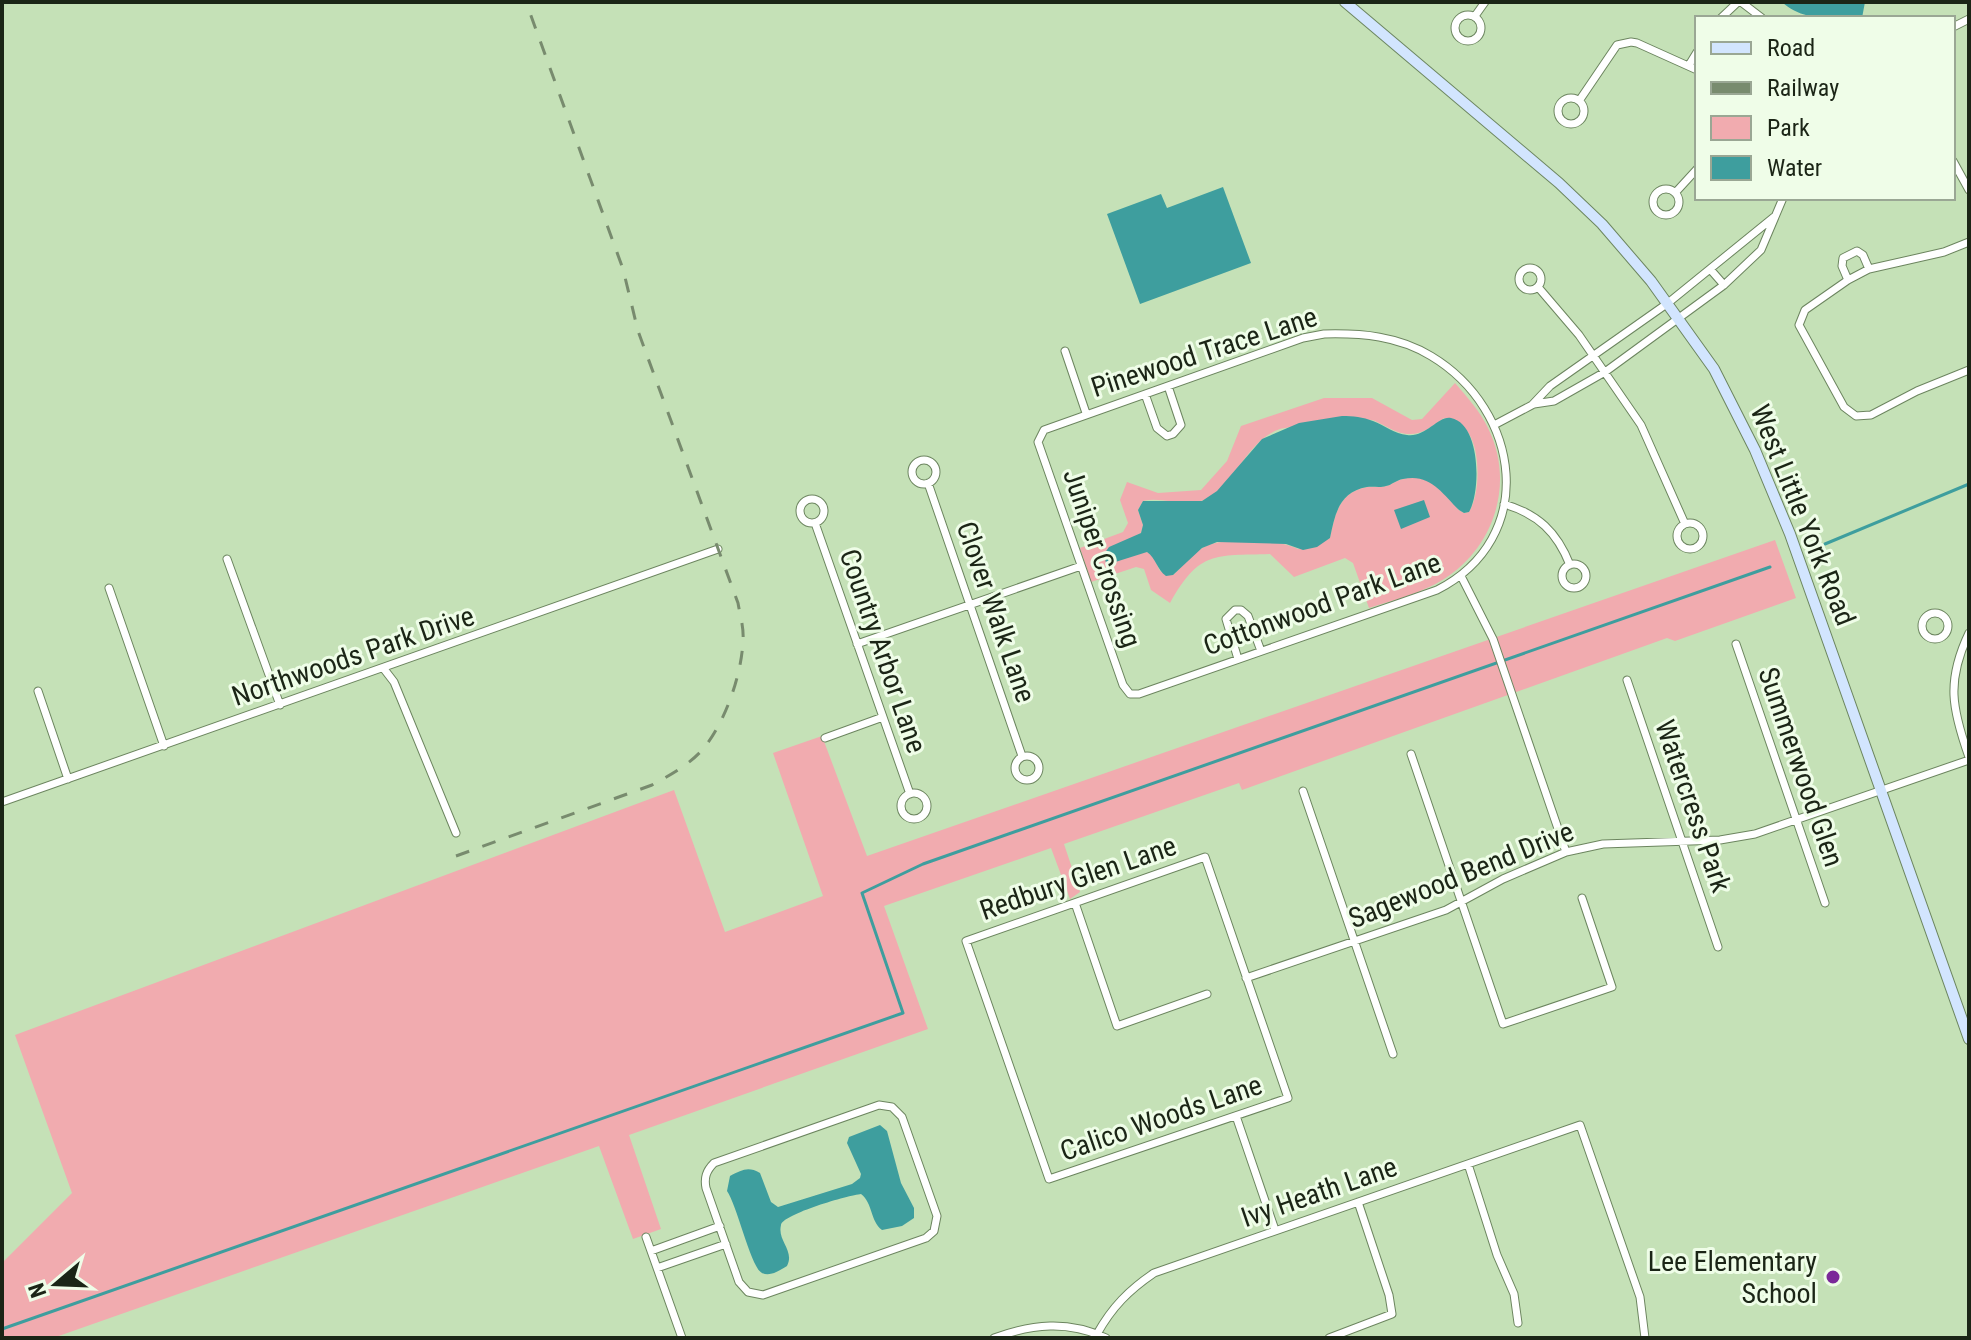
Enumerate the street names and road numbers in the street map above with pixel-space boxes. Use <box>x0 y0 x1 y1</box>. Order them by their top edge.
street label: Pinewood Trace Lane <box>1087 300 1321 404</box>
street label: West Little York Road <box>1744 400 1862 630</box>
street label: Juniper Crossing <box>1056 464 1148 652</box>
street label: Clover Walk Lane <box>950 517 1042 707</box>
street label: Country Arbor Lane <box>833 545 933 757</box>
street label: Cottonwood Park Lane <box>1199 546 1445 662</box>
street label: Northwoods Park Drive <box>228 599 478 713</box>
street label: Summerwood Glen <box>1751 663 1851 871</box>
street label: Watercress Park <box>1648 715 1738 897</box>
street label: Sagewood Bend Drive <box>1344 815 1578 935</box>
street label: Redbury Glen Lane <box>975 829 1181 927</box>
street label: Calico Woods Lane <box>1056 1068 1266 1168</box>
street label: Ivy Heath Lane <box>1237 1150 1401 1234</box>

